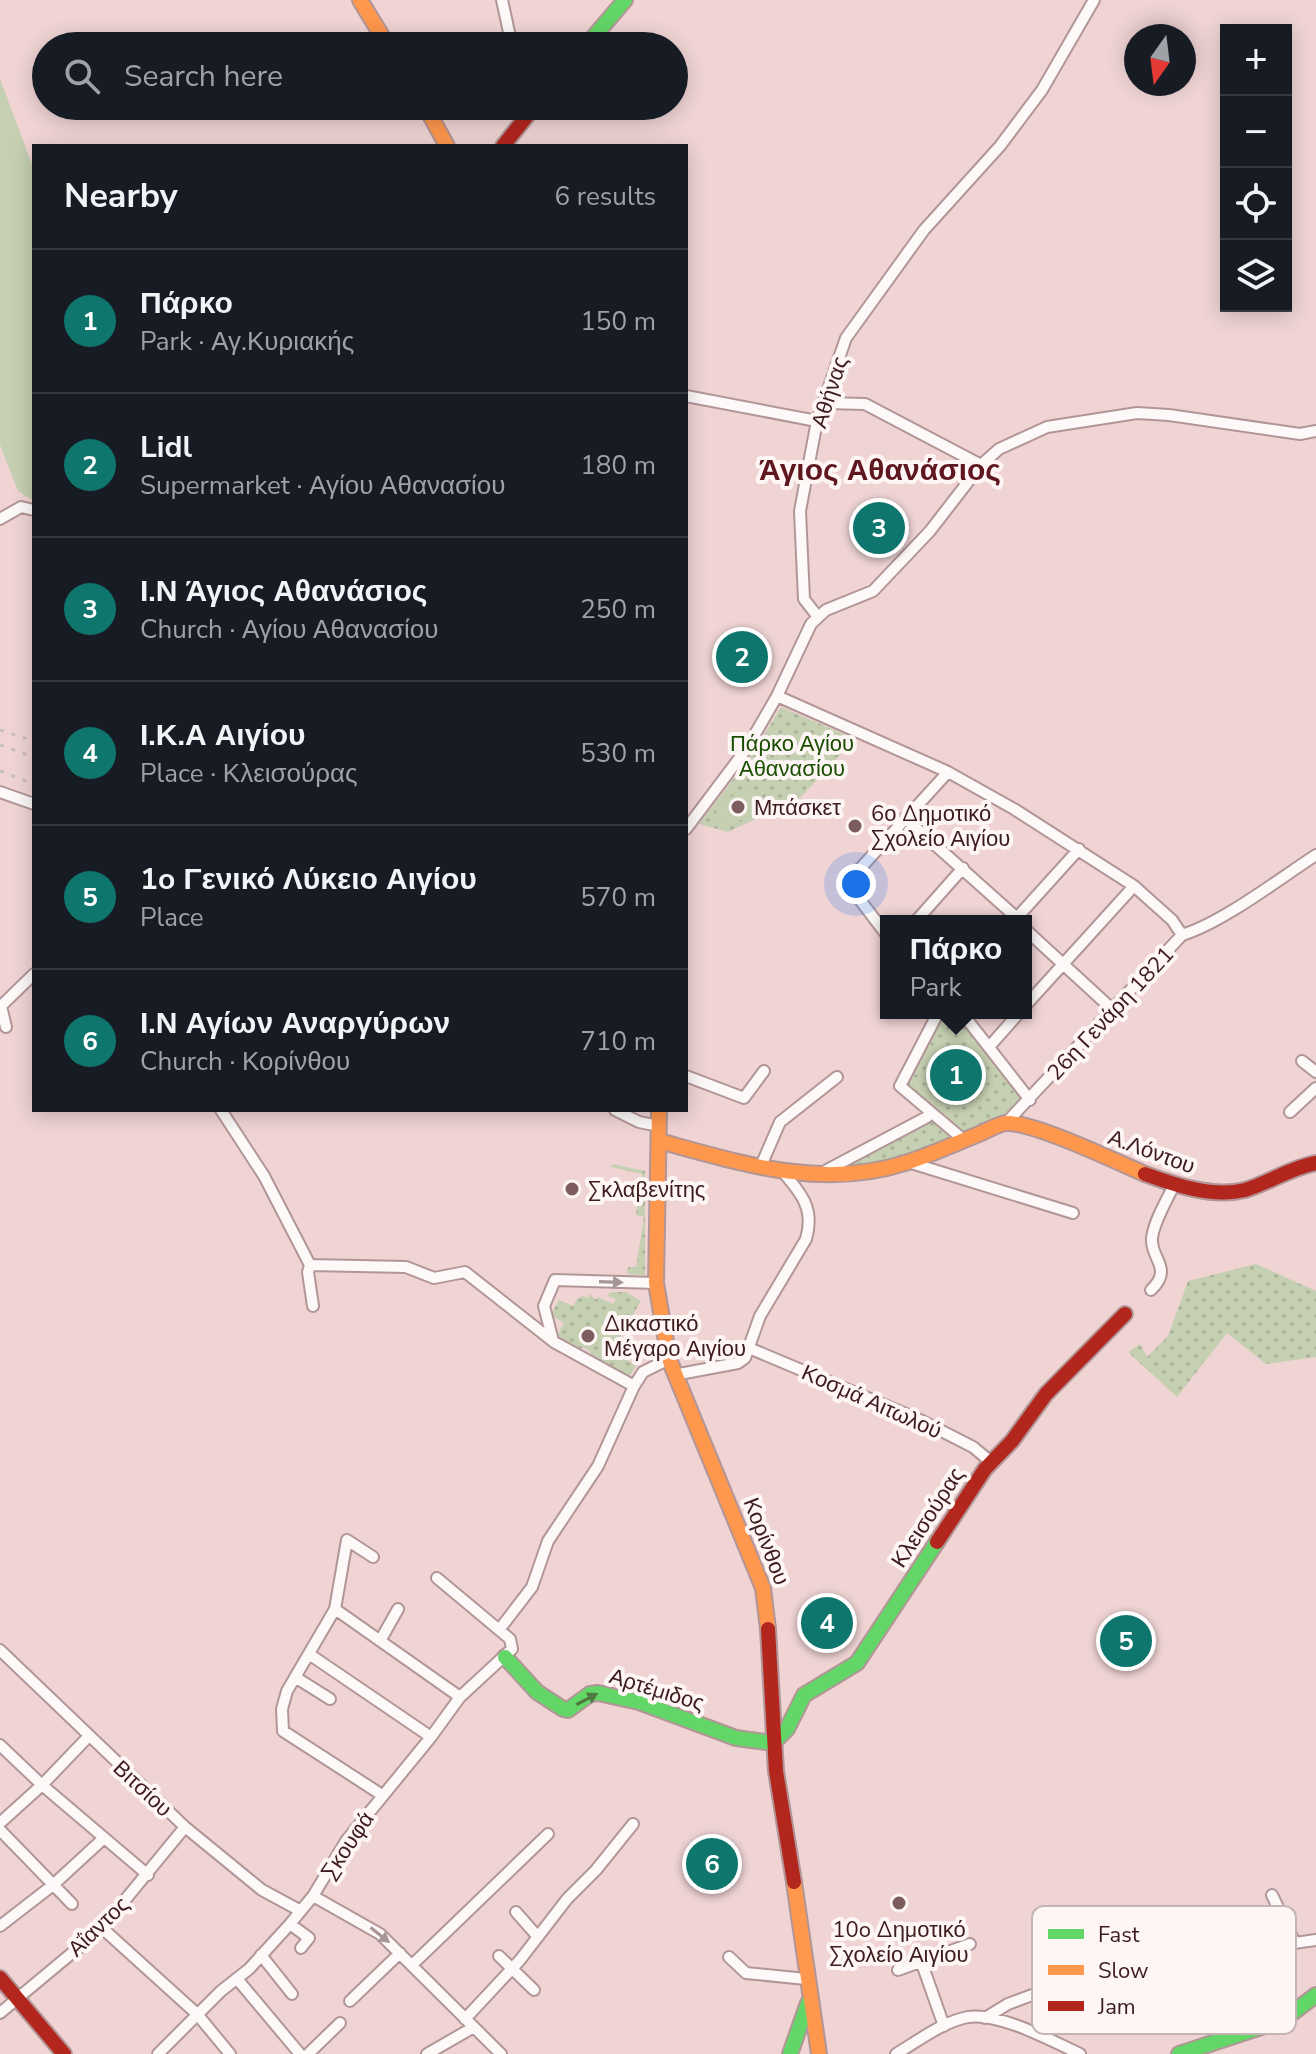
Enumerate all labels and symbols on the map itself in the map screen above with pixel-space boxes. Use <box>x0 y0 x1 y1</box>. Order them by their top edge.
north arrow <box>1124 24 1196 96</box>
street label: Αθήνας <box>804 353 856 432</box>
district label: Άγιος Αθανάσιος <box>759 450 1001 491</box>
pin: 3 <box>853 498 905 558</box>
pin: 2 <box>716 627 768 687</box>
park label: Πάρκο Αγίου Αθανασίου <box>730 729 854 784</box>
place label: Μπάσκετ <box>754 793 841 823</box>
marker: Μπάσκετ <box>729 798 747 816</box>
place label: 6ο Δημοτικό Σχολείο Αιγίου <box>871 799 1010 854</box>
marker: 6ο Δημοτικό Σχολείο Αιγίου <box>846 817 864 835</box>
your location <box>836 864 876 904</box>
street label: 26η Γενάρη 1821 <box>1041 940 1181 1087</box>
pin: 1 <box>930 1045 982 1105</box>
street label: Α.Λόντου <box>1104 1122 1199 1181</box>
place label: Σκλαβενίτης <box>588 1175 705 1205</box>
marker: Σκλαβενίτης <box>563 1180 581 1198</box>
one-way arrow <box>599 1275 624 1288</box>
place label: Δικαστικό Μέγαρο Αιγίου <box>604 1309 746 1364</box>
marker: Δικαστικό Μέγαρο Αιγίου <box>579 1327 597 1345</box>
street label: Κοσμά Αιτωλού <box>797 1358 946 1446</box>
street label: Κλεισούρας <box>884 1462 971 1574</box>
street label: Κορίνθου <box>736 1493 796 1589</box>
pin: 4 <box>801 1593 853 1653</box>
pin: 5 <box>1100 1611 1152 1671</box>
street label: Αρτέμιδος <box>606 1661 708 1719</box>
one-way arrow <box>576 1693 598 1707</box>
street label: Βιτσίου <box>106 1754 178 1824</box>
street label: Σκουφά <box>314 1806 381 1885</box>
pin: 6 <box>686 1834 738 1894</box>
street label: Αΐαντος <box>61 1890 136 1963</box>
marker: 10o Δημοτικό Σχολείο Αιγίου <box>890 1894 908 1912</box>
legend <box>1032 1906 1296 2034</box>
place label: 10o Δημοτικό Σχολείο Αιγίου <box>829 1915 969 1970</box>
text: Fast <box>1098 1920 1140 1950</box>
one-way arrow <box>370 1927 390 1943</box>
text: Slow <box>1098 1956 1149 1986</box>
text: Jam <box>1097 1992 1136 2022</box>

